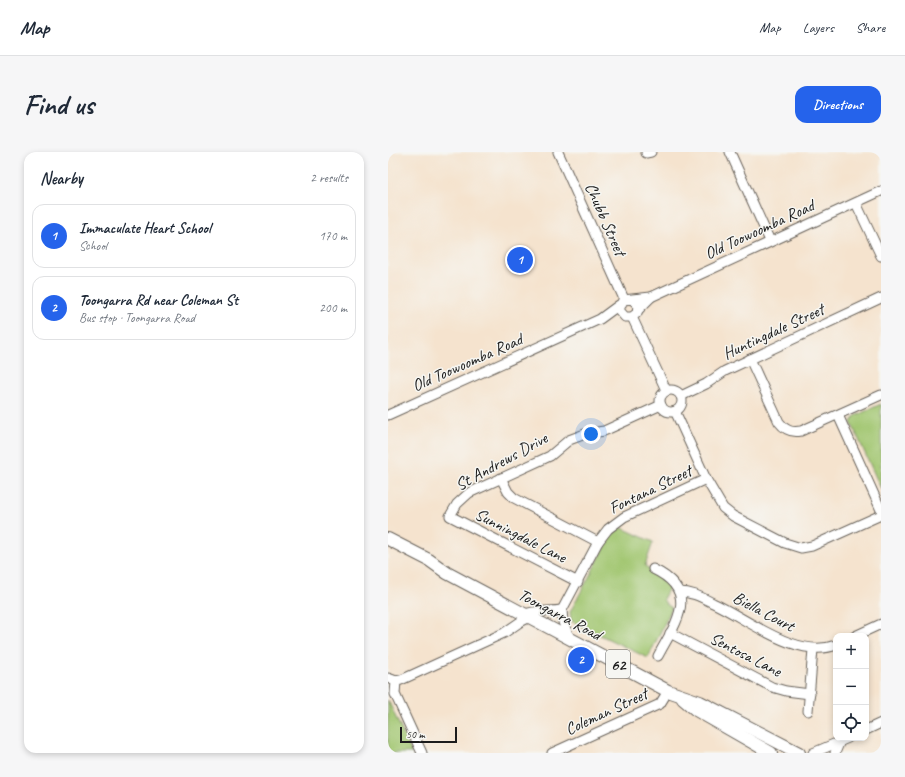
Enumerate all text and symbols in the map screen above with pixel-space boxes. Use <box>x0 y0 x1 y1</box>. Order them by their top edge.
text: Map <box>20 16 50 40</box>
text: Map <box>759 19 781 36</box>
text: Layers <box>803 19 834 36</box>
text: Share <box>856 19 885 36</box>
button: Directions <box>795 86 881 123</box>
text: Find us <box>24 87 94 122</box>
text: Nearby <box>40 168 83 189</box>
text: 2 results <box>310 170 348 186</box>
street label: Chubb Street <box>580 179 632 261</box>
street label: Old Toowoomba Road <box>701 194 819 264</box>
text: Immaculate Heart School <box>79 219 211 238</box>
text: 1 <box>51 228 57 244</box>
text: 170 m <box>319 228 347 244</box>
text: School <box>79 238 107 254</box>
pin: 1 <box>507 245 533 275</box>
text: Toongarra Rd near Coleman St <box>79 291 238 310</box>
street label: Huntingdale Street <box>719 298 829 364</box>
text: 2 <box>51 300 57 316</box>
text: 200 m <box>319 300 347 316</box>
text: Bus stop · Toongarra Road <box>79 310 195 326</box>
street label: Old Toowoomba Road <box>409 328 528 396</box>
your location <box>581 424 601 444</box>
street label: St Andrews Drive <box>452 427 552 495</box>
street label: Fontana Street <box>606 459 697 518</box>
street label: Sunningdale Lane <box>472 503 571 568</box>
street label: Toongarra Road <box>515 584 608 647</box>
street label: Biella Court <box>729 587 800 637</box>
street label: Sentosa Lane <box>707 628 786 682</box>
map controls <box>833 633 869 741</box>
button: + <box>833 633 869 669</box>
pin: 2 <box>568 645 594 675</box>
road number: 62 <box>606 650 630 678</box>
button: − <box>833 669 869 705</box>
street label: Coleman Street <box>562 682 653 740</box>
button: locate <box>833 705 869 741</box>
scale bar <box>400 725 457 744</box>
text: 50 m <box>406 727 425 741</box>

